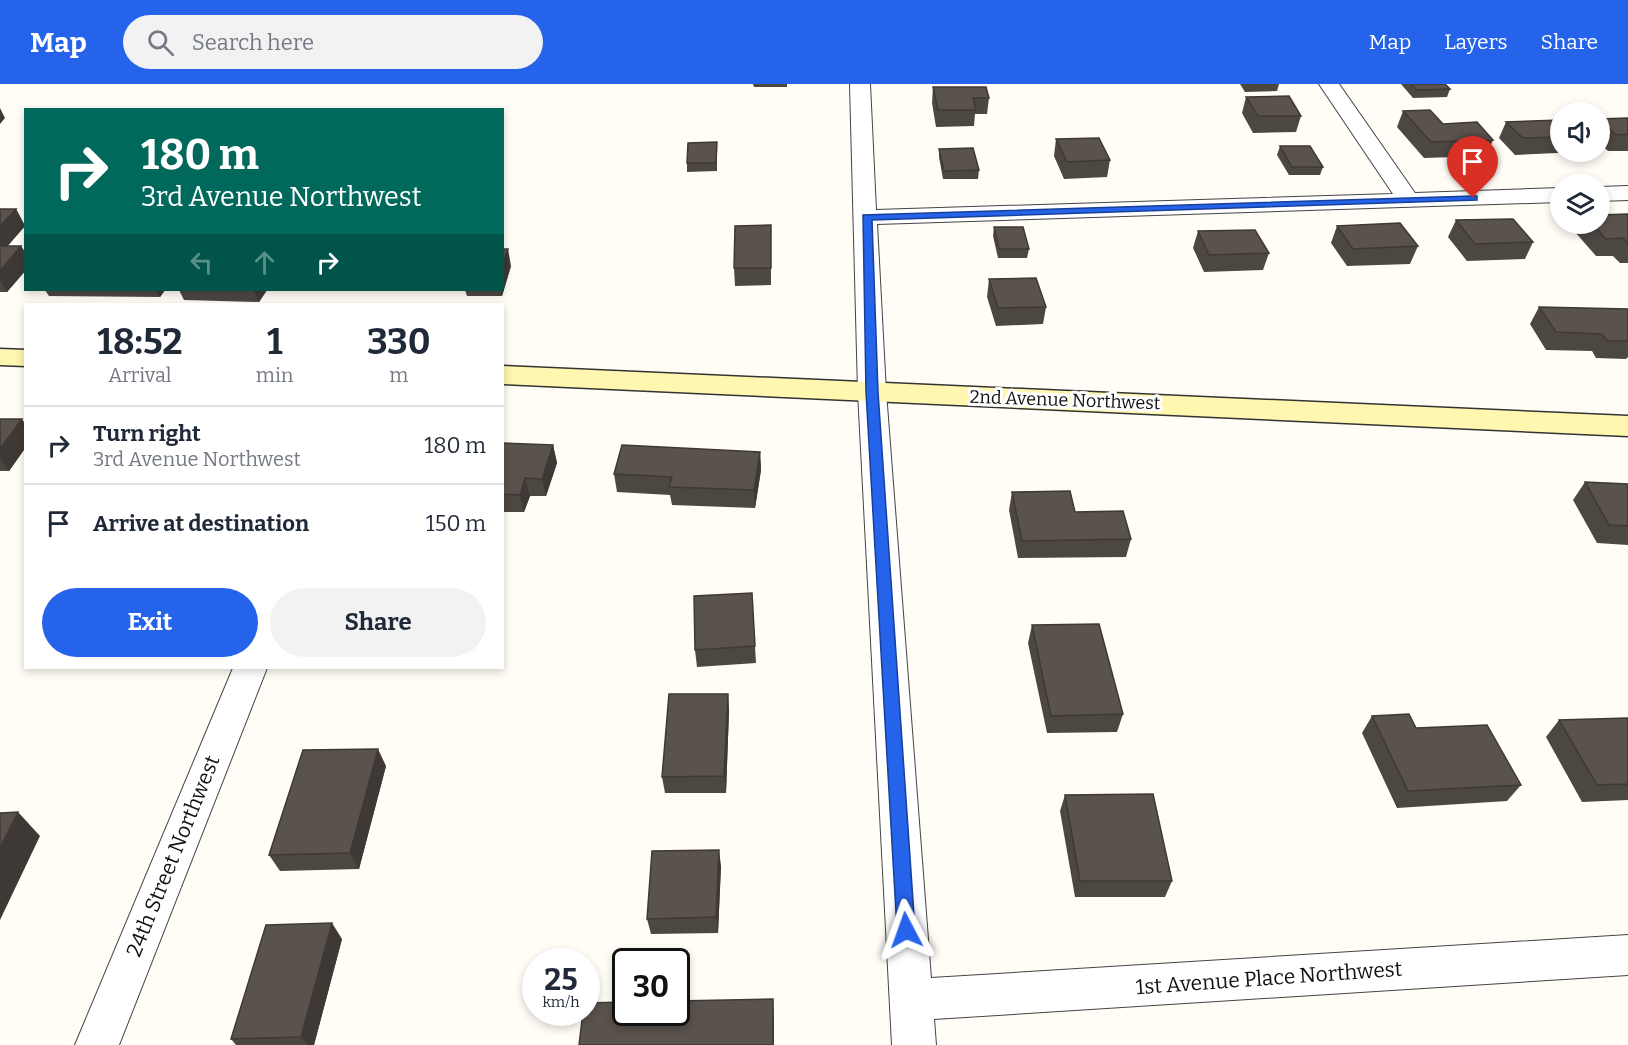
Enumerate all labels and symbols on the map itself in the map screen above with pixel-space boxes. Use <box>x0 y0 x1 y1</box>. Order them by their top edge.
pin <box>1447 136 1498 198</box>
street label: 2nd Avenue Northwest <box>969 386 1161 414</box>
street label: 24th Street Northwest <box>121 751 225 961</box>
position arrow <box>874 898 938 962</box>
speed limit sign: 30 <box>612 948 690 1026</box>
street label: 1st Avenue Place Northwest <box>1135 956 1404 1000</box>

